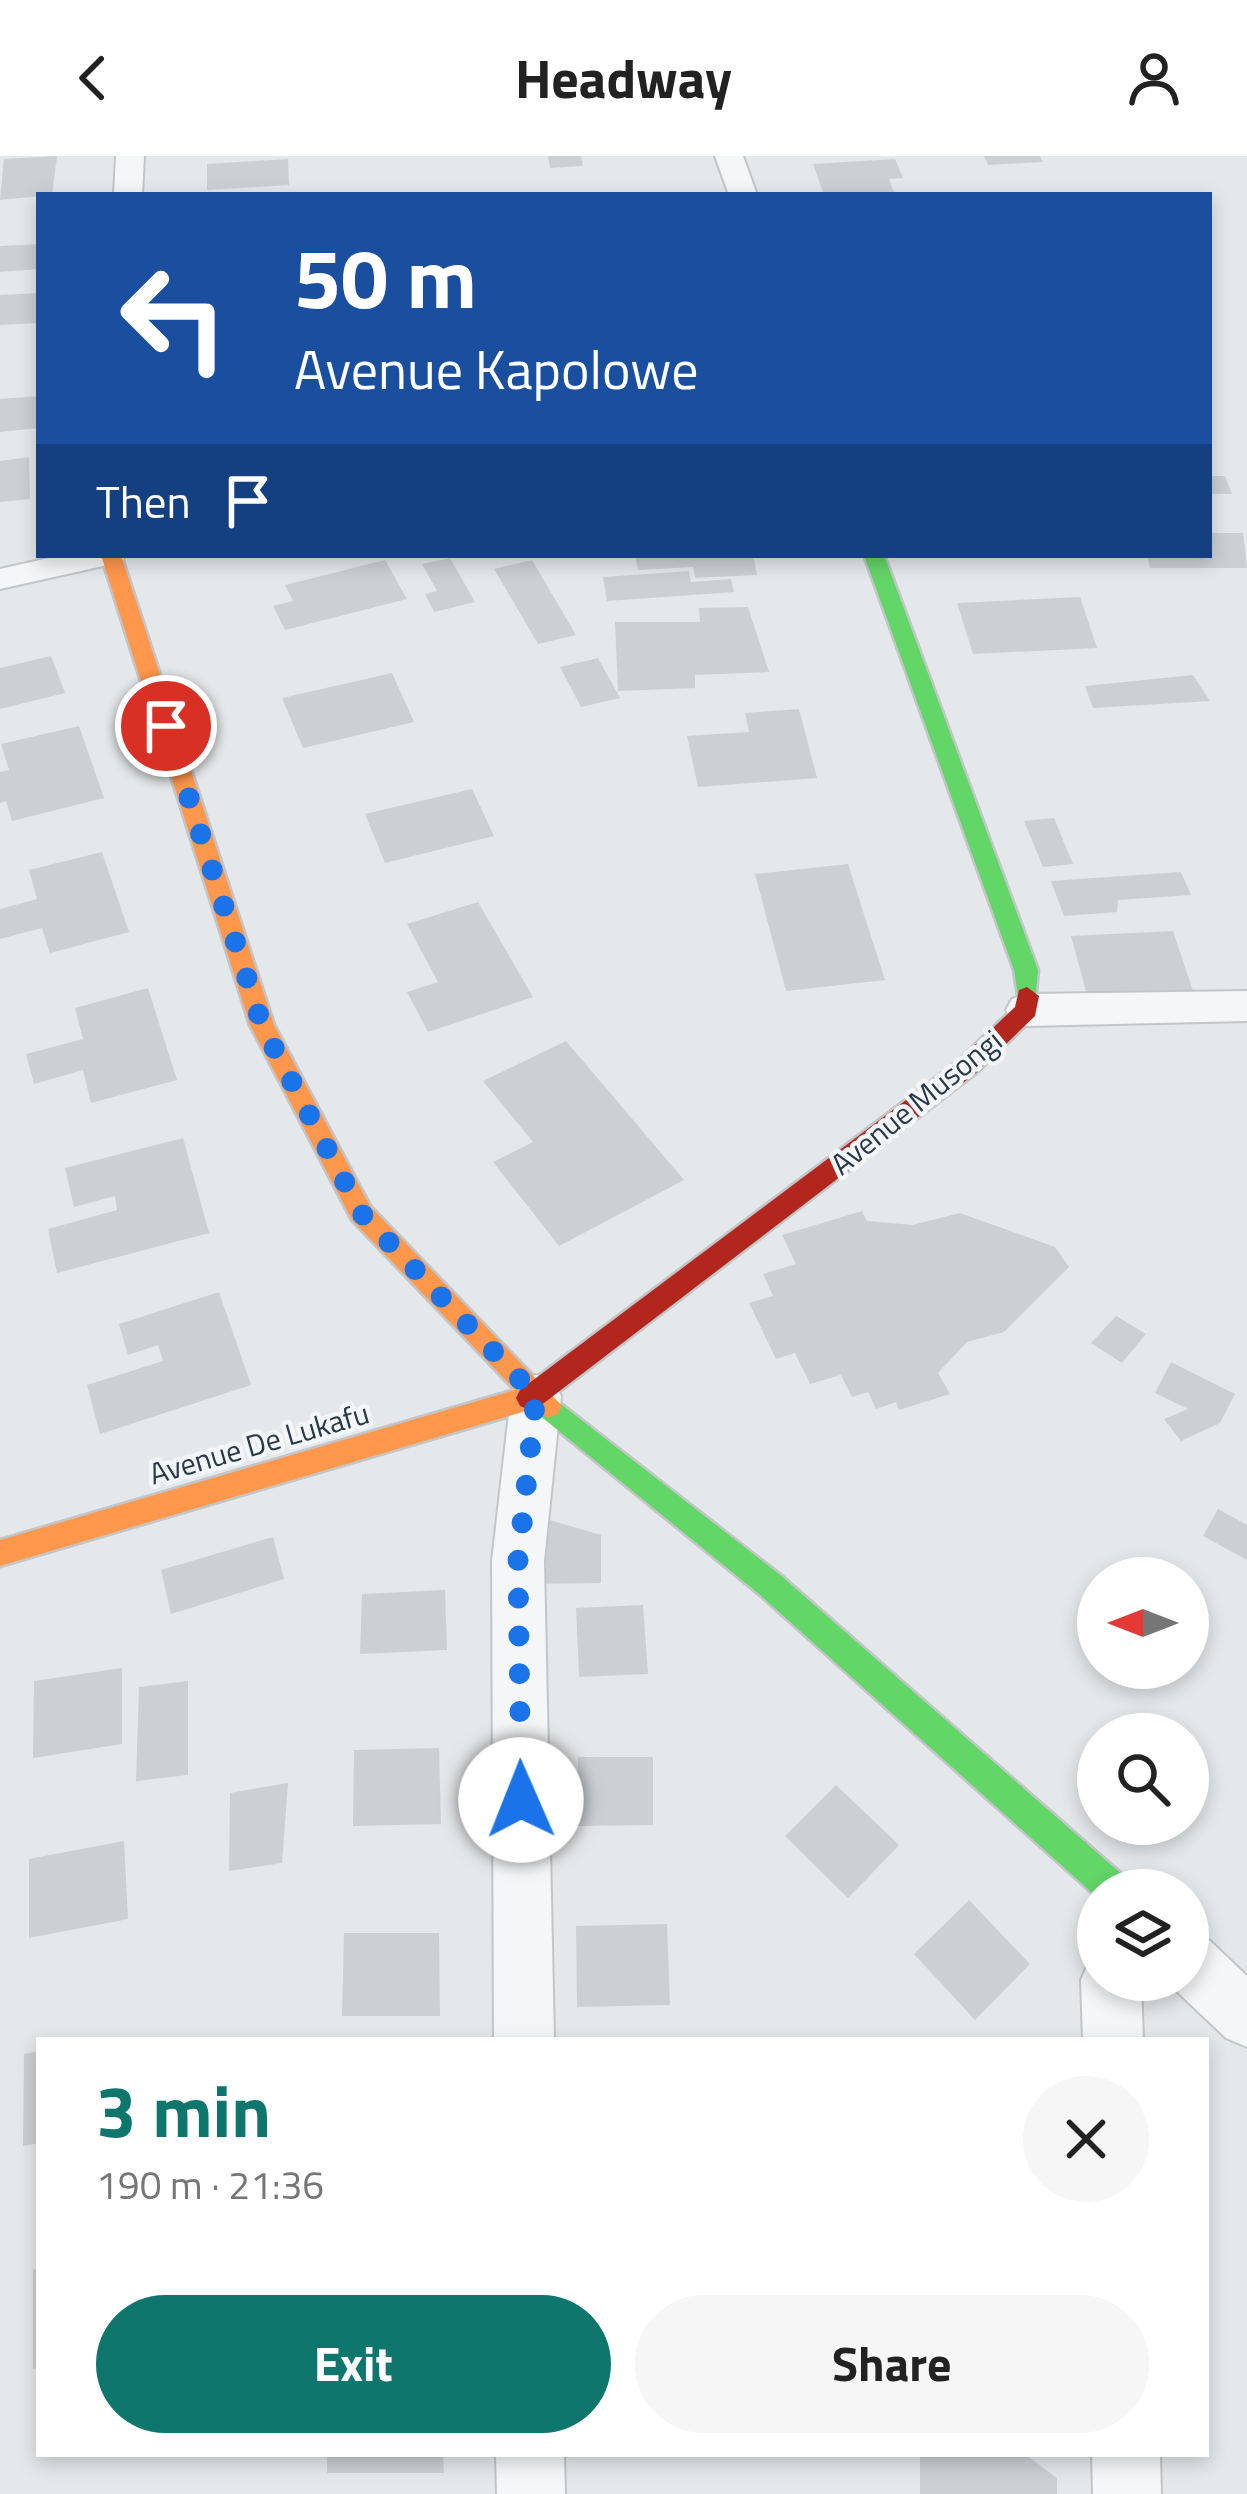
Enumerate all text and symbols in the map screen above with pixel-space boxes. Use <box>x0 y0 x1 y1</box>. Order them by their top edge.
text: Headway <box>515 37 732 119</box>
icon: back <box>60 45 126 111</box>
icon: person <box>1121 45 1187 111</box>
text: 50 m <box>294 213 477 341</box>
icon: left <box>96 240 252 396</box>
text: Avenue Kapolowe <box>294 328 698 410</box>
text: Then <box>96 467 191 535</box>
icon: arrive <box>215 468 281 534</box>
pin <box>115 675 217 777</box>
icon: arrive <box>133 693 199 759</box>
street label: Avenue Musongi <box>820 1018 1012 1186</box>
street label: Avenue De Lukafu <box>144 1390 374 1496</box>
north arrow <box>1077 1557 1209 1689</box>
map controls <box>1077 1557 1209 2001</box>
button: search <box>1077 1713 1209 1845</box>
position arrow <box>458 1737 584 1863</box>
button: layers <box>1077 1869 1209 2001</box>
text: 3 min <box>96 2055 271 2165</box>
button: close <box>1023 2076 1149 2202</box>
text: 190 m · 21:36 <box>96 2155 324 2214</box>
button: Exit <box>96 2295 611 2433</box>
button: Share <box>635 2295 1149 2433</box>

